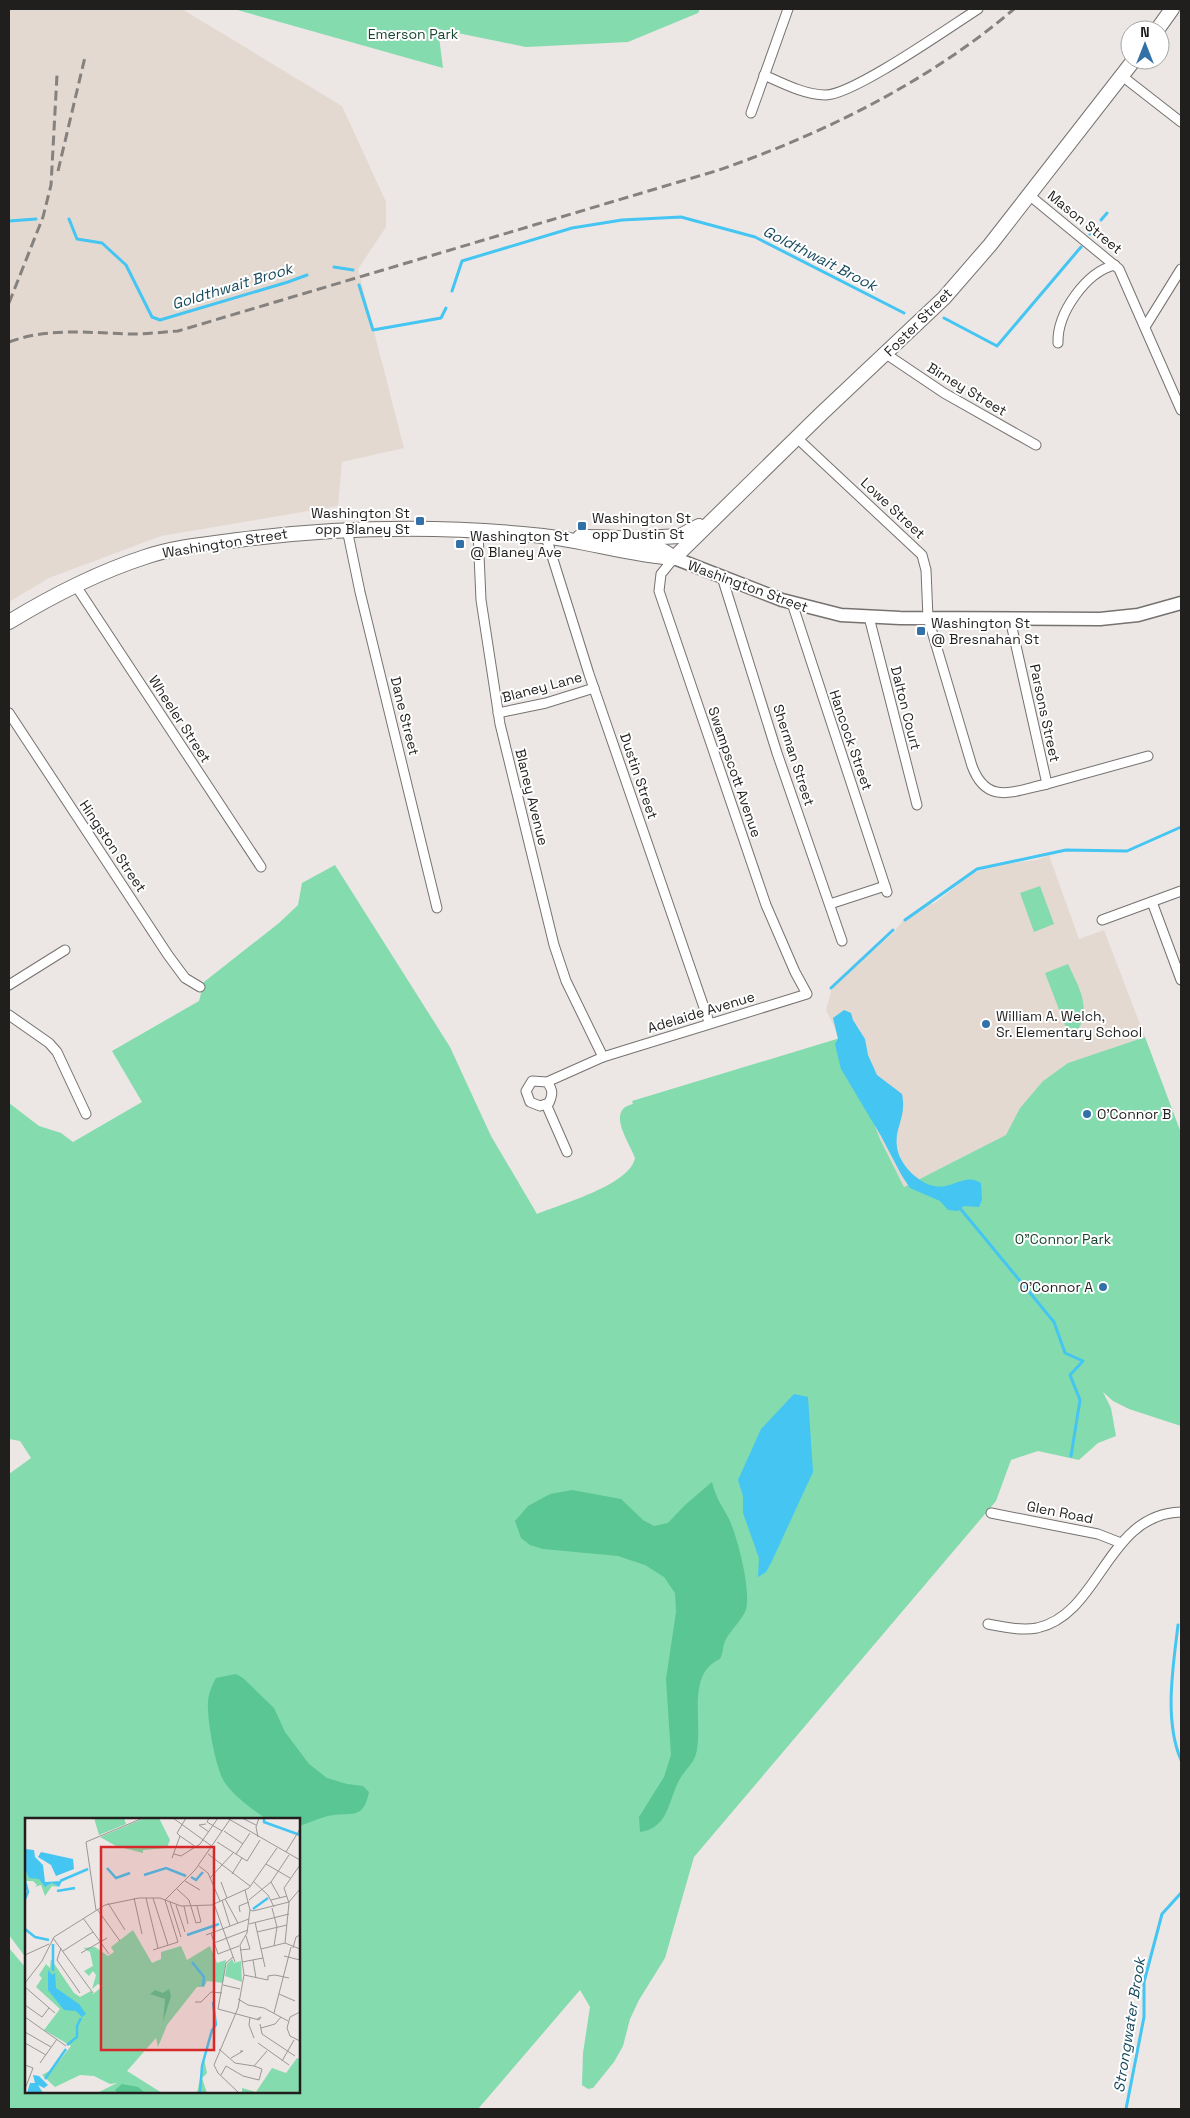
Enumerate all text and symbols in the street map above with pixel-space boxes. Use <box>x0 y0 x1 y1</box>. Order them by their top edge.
north arrow <box>1120 20 1170 70</box>
text: N <box>1140 23 1150 41</box>
park label: Emerson Park <box>368 25 459 43</box>
street label: Mason Street <box>1044 186 1126 258</box>
water label: Goldthwait Brook <box>760 221 882 296</box>
water label: Goldthwait Brook <box>169 258 297 313</box>
street label: Foster Street <box>880 284 956 360</box>
street label: Birney Street <box>924 358 1010 420</box>
street label: Lowe Street <box>857 474 929 542</box>
place label: Washington St opp Blaney St <box>311 504 410 538</box>
place label: Washington St opp Dustin St <box>592 509 691 543</box>
marker: Washington St opp Blaney St <box>414 515 426 527</box>
marker: Washington St opp Dustin St <box>576 520 588 532</box>
street label: Washington Street <box>161 524 289 562</box>
place label: Washington St @ Blaney Ave <box>470 527 569 561</box>
marker: Washington St @ Blaney Ave <box>454 538 466 550</box>
street label: Washington Street <box>685 556 811 616</box>
place label: Washington St @ Bresnahan St <box>931 614 1039 648</box>
marker: Washington St @ Bresnahan St <box>915 625 927 637</box>
street label: Parsons Street <box>1026 662 1064 764</box>
street label: Dalton Court <box>887 664 925 752</box>
street label: Blaney Lane <box>500 668 584 706</box>
street label: Wheeler Street <box>145 672 215 766</box>
street label: Dane Street <box>387 675 423 757</box>
street label: Hancock Street <box>825 687 877 793</box>
street label: Sherman Street <box>769 702 819 808</box>
street label: Swampscott Avenue <box>704 704 766 840</box>
street label: Dustin Street <box>616 731 662 821</box>
street label: Blaney Avenue <box>511 747 553 847</box>
street label: Hingston Street <box>76 797 150 895</box>
street label: Adelaide Avenue <box>645 987 757 1037</box>
place label: William A. Welch, Sr. Elementary School <box>996 1007 1142 1041</box>
marker: William A. Welch, Sr. Elementary School <box>980 1018 992 1030</box>
place label: O'Connor B <box>1097 1105 1171 1123</box>
marker: O'Connor B <box>1081 1108 1093 1120</box>
park label: O"Connor Park <box>1015 1230 1112 1248</box>
place label: O'Connor A <box>1019 1278 1093 1296</box>
marker: O'Connor A <box>1097 1281 1109 1293</box>
street label: Glen Road <box>1025 1497 1095 1527</box>
inset map <box>25 1818 300 2093</box>
water label: Strongwater Brook <box>1109 1954 1149 2094</box>

